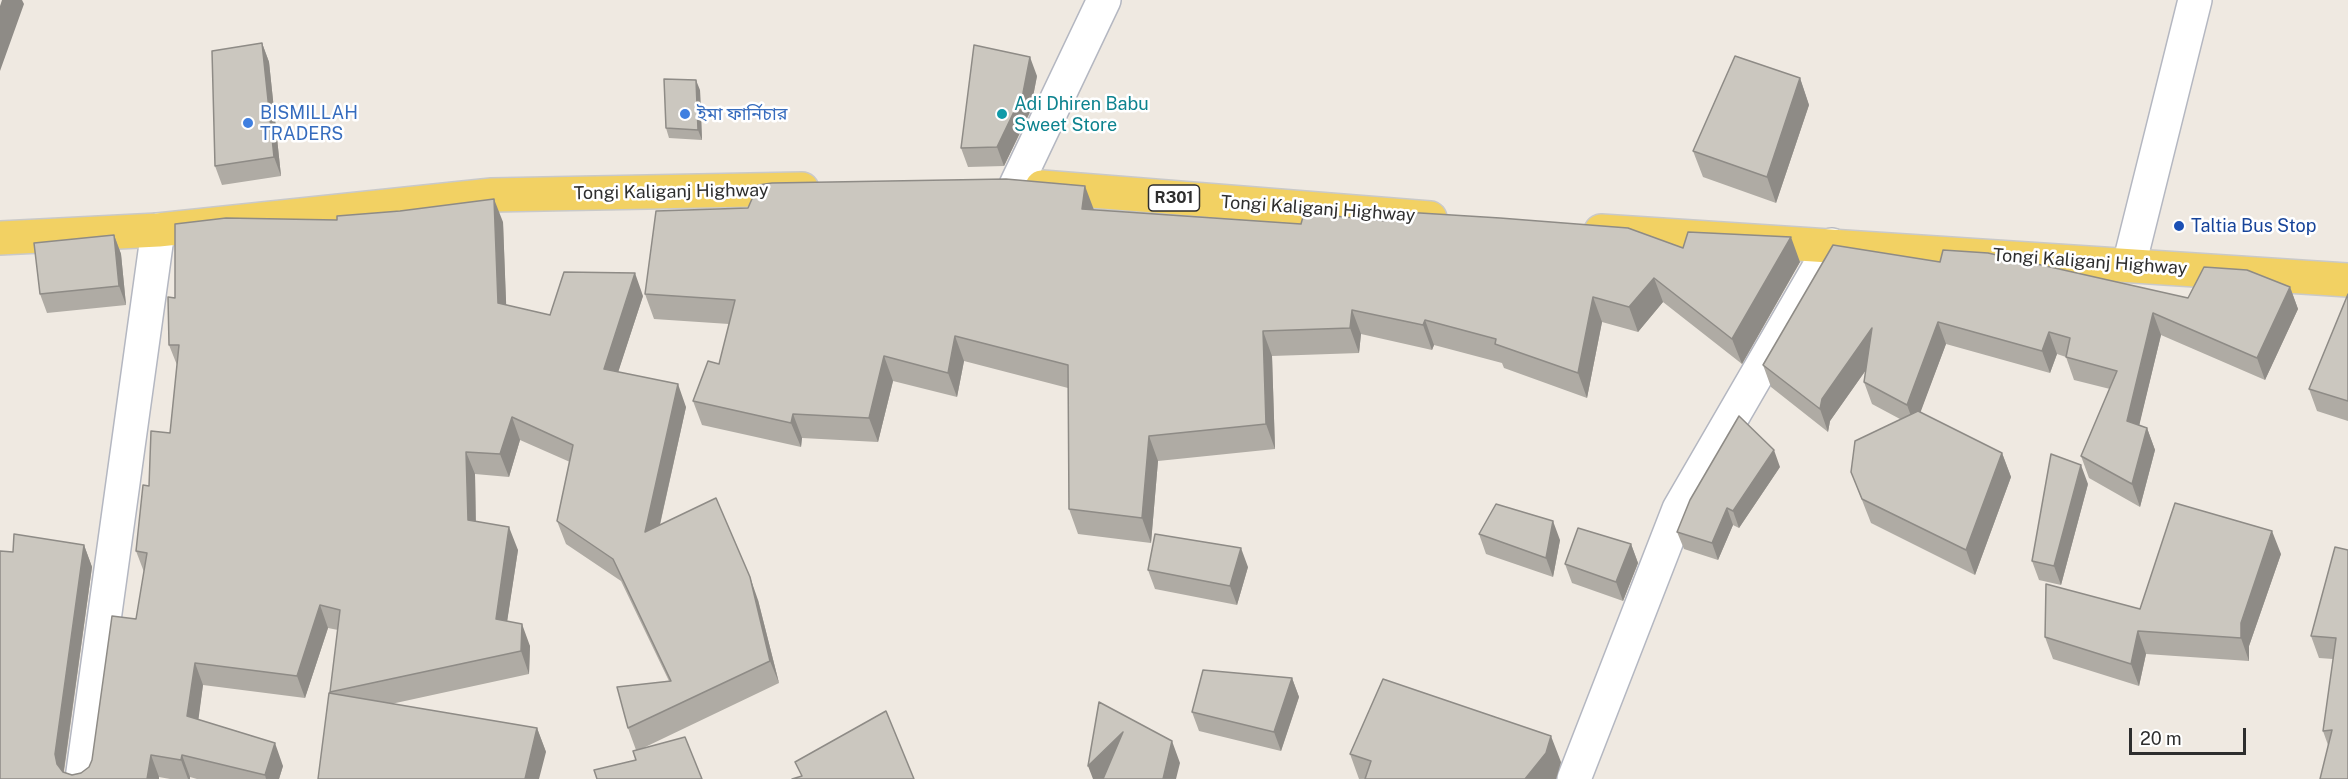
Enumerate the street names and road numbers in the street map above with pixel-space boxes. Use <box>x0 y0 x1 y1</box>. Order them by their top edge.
street label: Tongi Kaliganj Highway <box>573 180 769 204</box>
road number: R301 <box>1148 185 1200 211</box>
street label: Tongi Kaliganj Highway <box>1220 191 1416 227</box>
street label: Tongi Kaliganj Highway <box>1992 244 2188 280</box>

